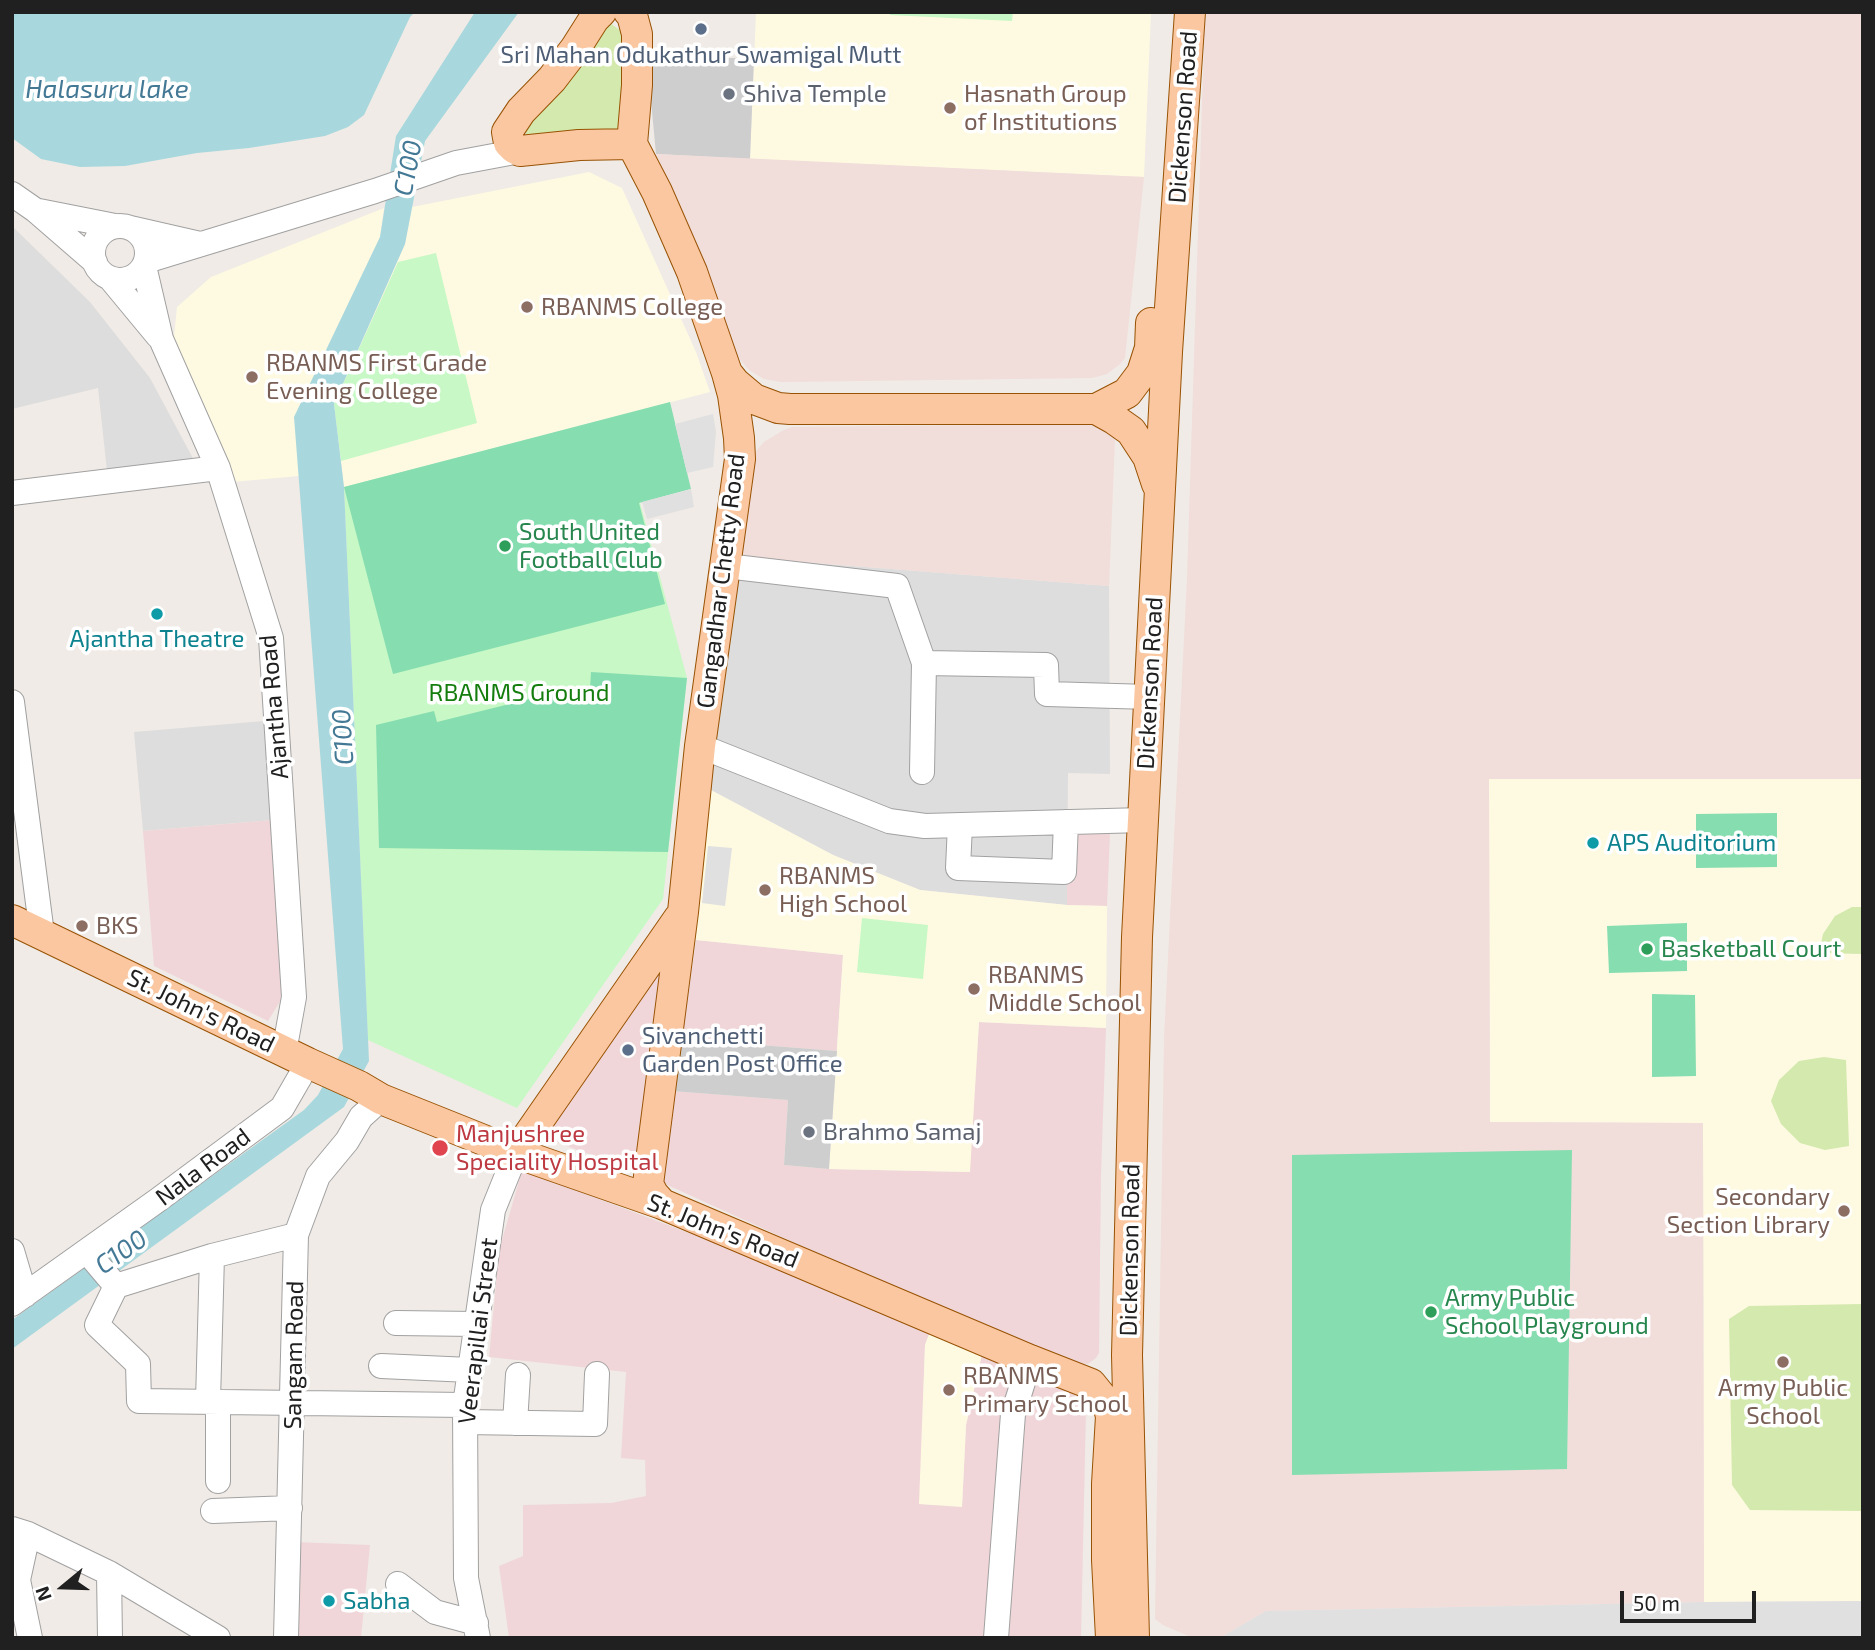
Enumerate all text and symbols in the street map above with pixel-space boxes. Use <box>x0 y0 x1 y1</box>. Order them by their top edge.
marker: Sri Mahan Odukathur Swamigal Mutt <box>693 21 709 37</box>
street label: Dickenson Road <box>1163 30 1203 204</box>
place label: Sri Mahan Odukathur Swamigal Mutt <box>501 41 901 69</box>
water label: Halasuru lake <box>25 73 189 105</box>
place label: Shiva Temple <box>743 80 887 108</box>
place label: Hasnath Group of Institutions <box>964 80 1127 136</box>
marker: Shiva Temple <box>721 86 737 102</box>
marker: Hasnath Group of Institutions <box>942 100 958 116</box>
water label: C100 <box>387 137 429 199</box>
place label: RBANMS College <box>541 293 723 321</box>
marker: RBANMS College <box>519 299 535 315</box>
place label: RBANMS First Grade Evening College <box>266 349 487 405</box>
marker: RBANMS First Grade Evening College <box>244 369 260 385</box>
street label: Gangadhar Chetty Road <box>691 452 751 710</box>
place label: South United Football Club <box>519 518 663 574</box>
marker: South United Football Club <box>497 538 513 554</box>
street label: Dickenson Road <box>1131 596 1169 770</box>
marker: Ajantha Theatre <box>149 606 165 622</box>
place label: Ajantha Theatre <box>70 625 244 653</box>
street label: Ajantha Road <box>253 634 295 780</box>
park label: RBANMS Ground <box>429 679 609 707</box>
water label: C100 <box>325 708 361 766</box>
place label: APS Auditorium <box>1607 829 1776 857</box>
marker: APS Auditorium <box>1585 835 1601 851</box>
place label: RBANMS High School <box>779 862 907 918</box>
marker: RBANMS High School <box>757 882 773 898</box>
place label: BKS <box>96 912 139 940</box>
marker: BKS <box>74 918 90 934</box>
place label: Basketball Court <box>1661 935 1841 963</box>
marker: Basketball Court <box>1639 941 1655 957</box>
place label: RBANMS Middle School <box>988 961 1141 1017</box>
street label: St. John's Road <box>123 963 279 1059</box>
marker: RBANMS Middle School <box>966 981 982 997</box>
place label: Sivanchetti Garden Post Office <box>642 1022 843 1078</box>
marker: Sivanchetti Garden Post Office <box>620 1042 636 1058</box>
place label: Brahmo Samaj <box>823 1118 981 1146</box>
place label: Manjushree Speciality Hospital <box>456 1120 659 1176</box>
street label: Nala Road <box>150 1122 256 1212</box>
marker: Brahmo Samaj <box>801 1124 817 1140</box>
marker: Manjushree Speciality Hospital <box>430 1138 450 1158</box>
street label: Dickenson Road <box>1114 1163 1146 1337</box>
place label: Secondary Section Library <box>1667 1183 1830 1239</box>
street label: St. John's Road <box>643 1188 803 1274</box>
marker: Secondary Section Library <box>1836 1203 1852 1219</box>
water label: C100 <box>89 1223 153 1281</box>
street label: Veerapillai Street <box>452 1236 504 1426</box>
street label: Sangam Road <box>278 1280 310 1430</box>
place label: Army Public School Playground <box>1445 1284 1649 1340</box>
marker: Army Public School Playground <box>1423 1304 1439 1320</box>
marker: Army Public School <box>1775 1354 1791 1370</box>
place label: RBANMS Primary School <box>963 1362 1128 1418</box>
place label: Army Public School <box>1718 1374 1848 1430</box>
marker: RBANMS Primary School <box>941 1382 957 1398</box>
north arrow <box>28 1552 98 1622</box>
scale bar <box>1623 1576 1759 1620</box>
text: N <box>30 1584 56 1604</box>
place label: Sabha <box>343 1587 410 1615</box>
text: 50 m <box>1633 1590 1680 1615</box>
marker: Sabha <box>321 1593 337 1609</box>

